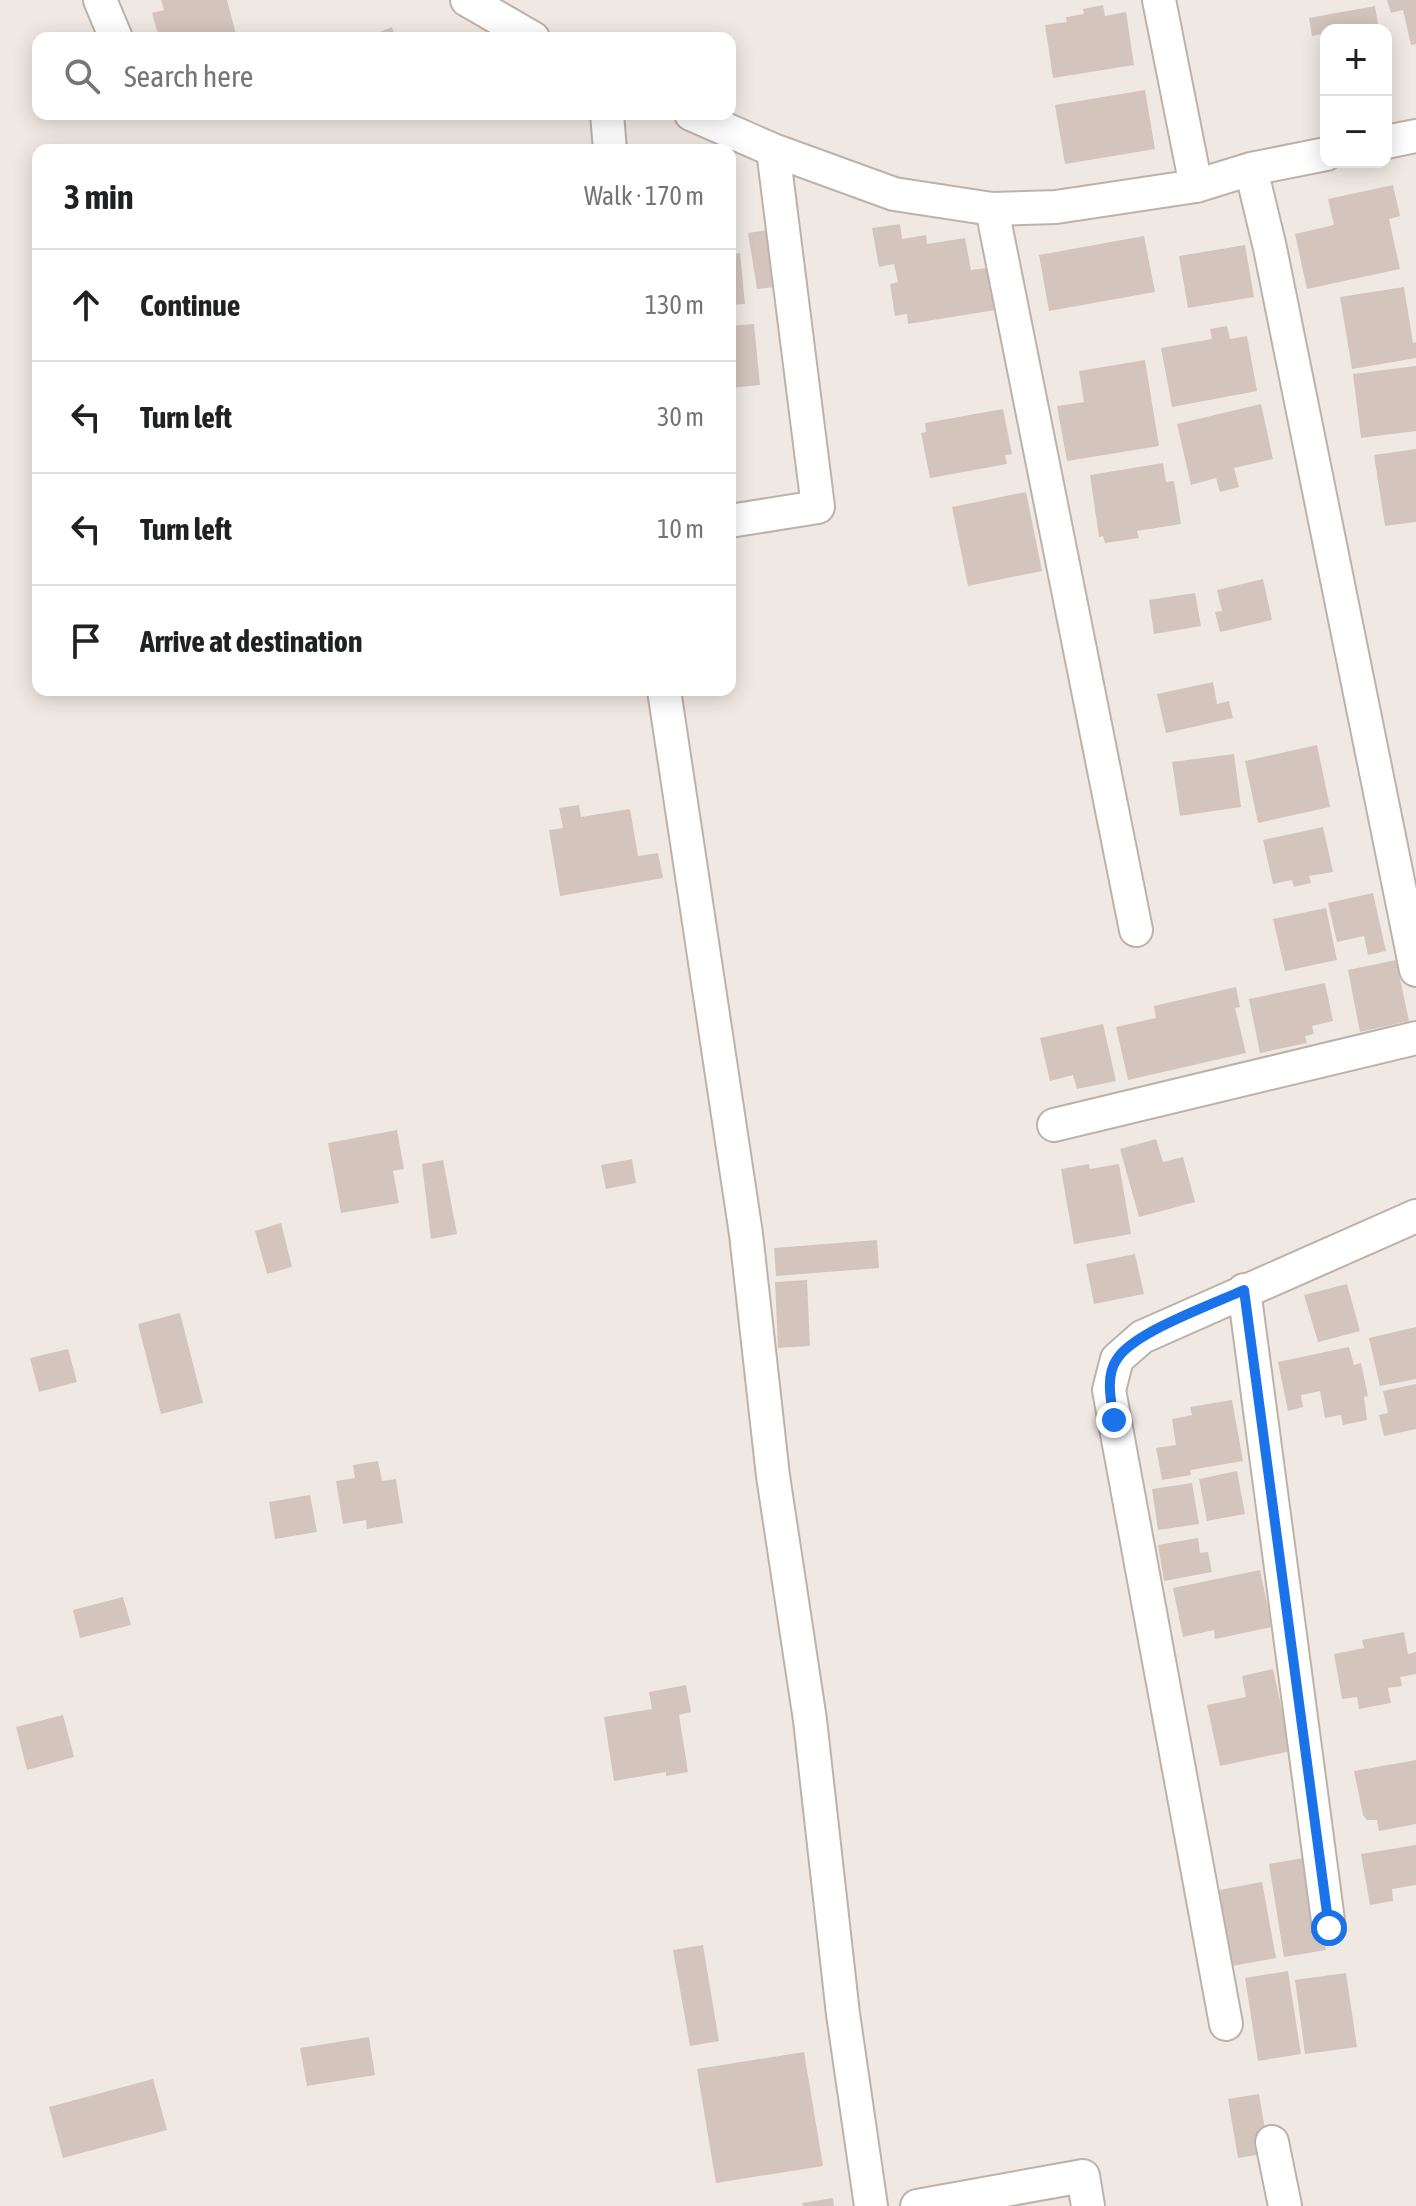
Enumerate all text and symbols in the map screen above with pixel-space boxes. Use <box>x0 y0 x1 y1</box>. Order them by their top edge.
map controls <box>1320 24 1392 168</box>
button: + <box>1320 24 1392 96</box>
search box <box>32 32 736 120</box>
icon: search <box>60 54 104 98</box>
text: Search here <box>124 59 253 93</box>
button: − <box>1320 96 1392 168</box>
text: 3 min <box>64 177 133 216</box>
text: Walk · 170 m <box>584 181 704 211</box>
icon: ahead <box>64 283 108 327</box>
text: Continue <box>140 288 240 322</box>
text: 130 m <box>645 290 704 320</box>
icon: left <box>64 395 108 439</box>
text: Turn left <box>140 400 232 434</box>
text: 30 m <box>657 402 704 432</box>
icon: left <box>64 507 108 551</box>
text: Turn left <box>140 512 232 546</box>
text: 10 m <box>657 514 704 544</box>
icon: arrive <box>64 619 108 663</box>
text: Arrive at destination <box>140 624 362 658</box>
route end <box>1096 1402 1132 1438</box>
route start <box>1311 1910 1347 1946</box>

